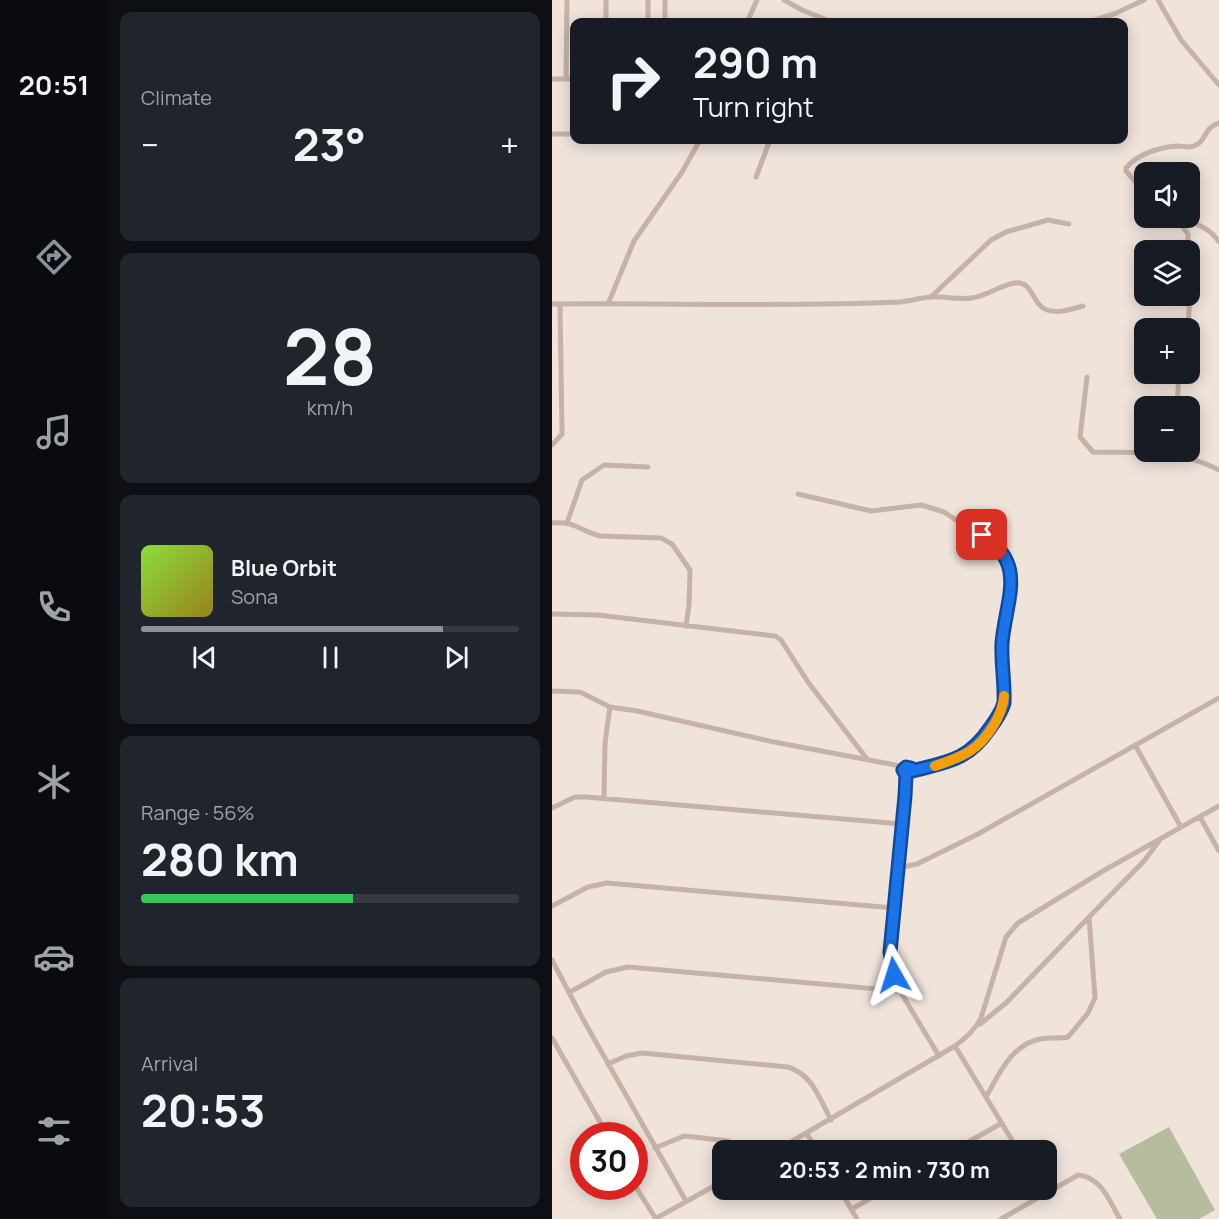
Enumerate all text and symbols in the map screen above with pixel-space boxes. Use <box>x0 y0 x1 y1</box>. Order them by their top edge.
text: 290 m <box>693 33 818 91</box>
icon: right <box>594 42 672 120</box>
text: 20:51 <box>19 66 89 103</box>
text: Climate <box>141 84 212 111</box>
text: Turn right <box>693 88 814 125</box>
text: 23° <box>293 113 366 175</box>
text: − <box>141 122 159 167</box>
text: + <box>500 122 519 167</box>
map controls <box>1134 162 1200 462</box>
button: sound <box>1134 162 1200 228</box>
icon: directions <box>33 236 75 278</box>
button: layers <box>1134 240 1200 306</box>
text: 28 <box>283 302 377 408</box>
button: + <box>1134 318 1200 384</box>
text: km/h <box>307 394 353 421</box>
button: − <box>1134 396 1200 462</box>
icon: music <box>33 411 75 453</box>
pin <box>956 509 1007 560</box>
icon: arrive <box>965 518 998 551</box>
text: Blue Orbit <box>231 553 337 583</box>
text: Sona <box>231 583 278 610</box>
icon: phone <box>33 586 75 628</box>
icon: previous <box>188 641 221 674</box>
icon: pause <box>314 641 347 674</box>
icon: next <box>440 641 473 674</box>
icon: climate <box>33 761 75 803</box>
text: Range · 56% <box>141 799 255 826</box>
text: 280 km <box>141 828 299 890</box>
icon: car <box>33 936 75 978</box>
position arrow <box>862 943 926 1007</box>
text: Arrival <box>141 1050 198 1077</box>
text: 20:53 <box>141 1079 265 1141</box>
icon: filters <box>33 1110 75 1152</box>
speed limit sign: 30 <box>570 1122 648 1200</box>
text: 20:53 · 2 min · 730 m <box>779 1155 990 1185</box>

